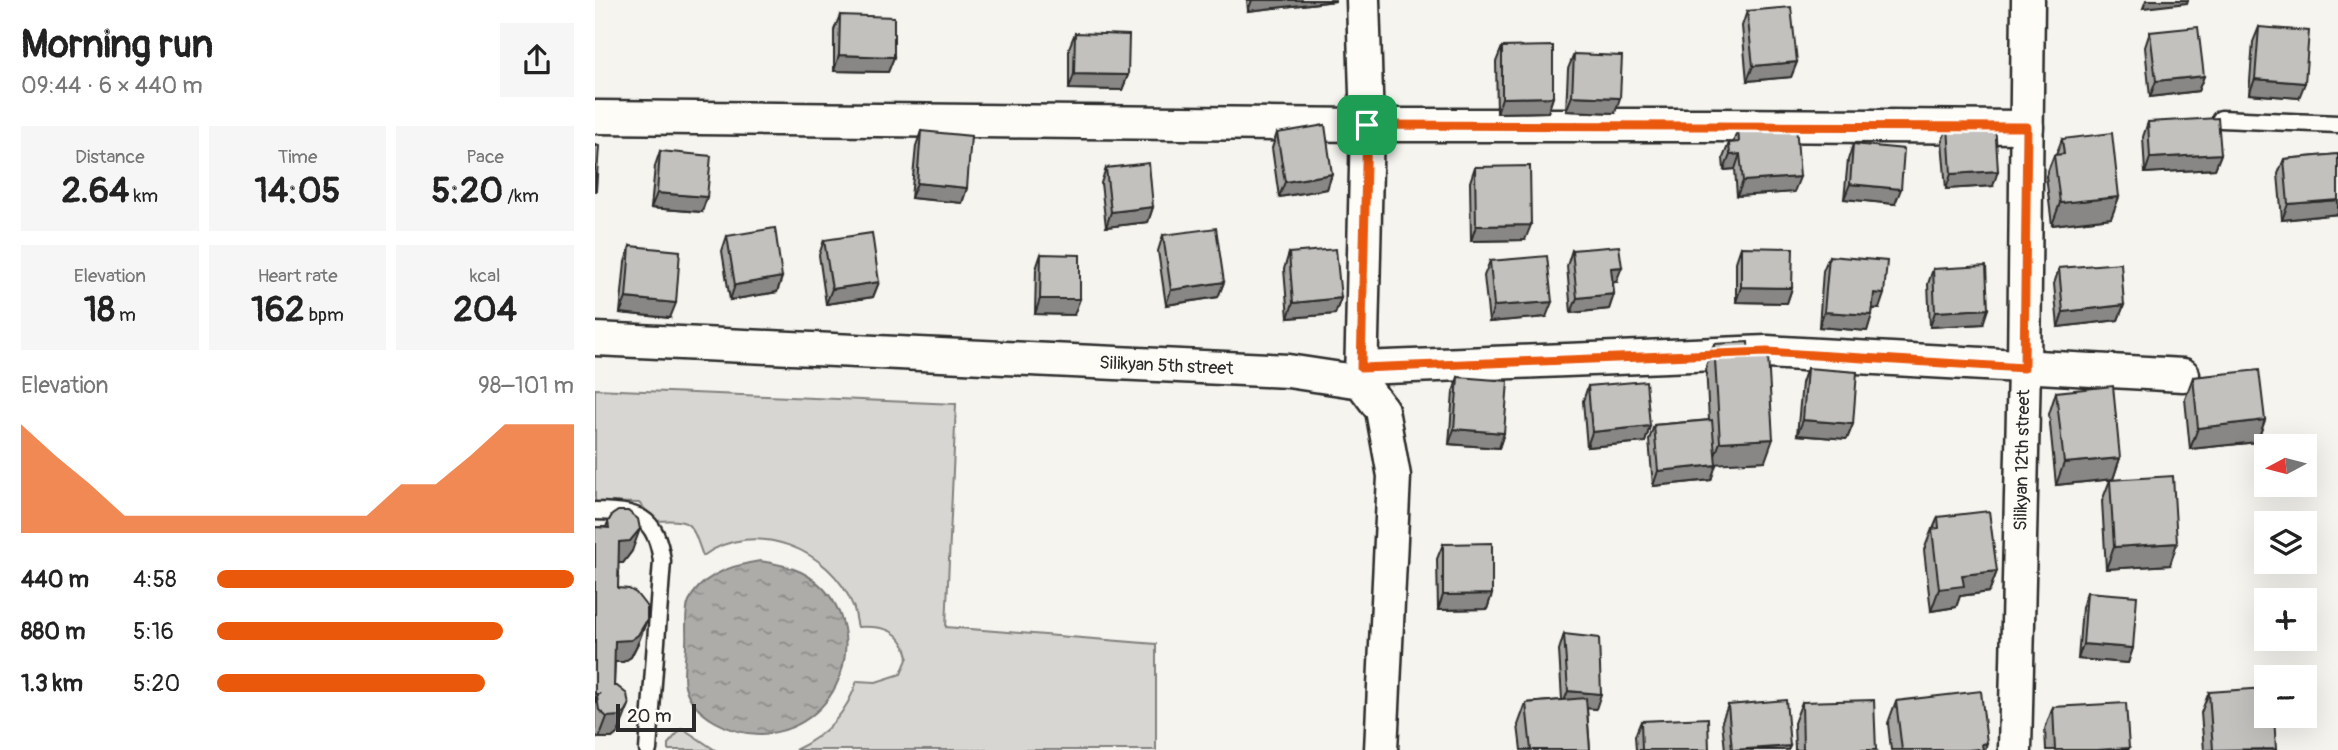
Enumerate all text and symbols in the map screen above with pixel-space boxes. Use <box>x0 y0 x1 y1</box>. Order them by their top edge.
text: Morning run <box>21 21 213 69</box>
button: share <box>500 23 574 97</box>
text: 09:44 · 6 × 440 m <box>21 71 203 100</box>
pin <box>1337 95 1397 155</box>
icon: arrive <box>1348 106 1386 144</box>
text: Distance <box>75 145 145 169</box>
text: Time <box>278 145 317 169</box>
text: Pace <box>466 145 504 169</box>
text: 2.64 <box>61 169 129 213</box>
text: 14:05 <box>254 169 341 213</box>
text: 5:20 <box>431 169 503 213</box>
text: km <box>129 184 158 208</box>
text: /km <box>503 184 539 208</box>
text: Elevation <box>74 264 146 288</box>
text: Heart rate <box>257 264 338 288</box>
text: kcal <box>470 264 501 288</box>
text: 18 <box>84 288 115 332</box>
text: 162 <box>251 288 305 332</box>
text: 204 <box>453 288 517 332</box>
text: m <box>115 303 136 327</box>
text: bpm <box>305 303 344 327</box>
street label: Silikyan 5th street <box>1099 351 1235 381</box>
text: Elevation <box>21 371 109 400</box>
text: 98–101 m <box>478 371 574 400</box>
street label: Silikyan 12th street <box>2009 388 2036 531</box>
north arrow <box>2254 434 2317 497</box>
map controls <box>2254 434 2317 728</box>
button: layers <box>2254 511 2317 574</box>
text: 440 m <box>21 565 89 594</box>
text: 4:58 <box>133 565 177 594</box>
button: + <box>2254 588 2317 651</box>
text: 880 m <box>21 617 85 646</box>
text: 5:16 <box>133 617 174 646</box>
button: − <box>2254 665 2317 728</box>
text: 1.3 km <box>21 669 83 698</box>
text: 5:20 <box>133 669 180 698</box>
scale bar <box>616 701 697 733</box>
text: 20 m <box>627 704 672 728</box>

